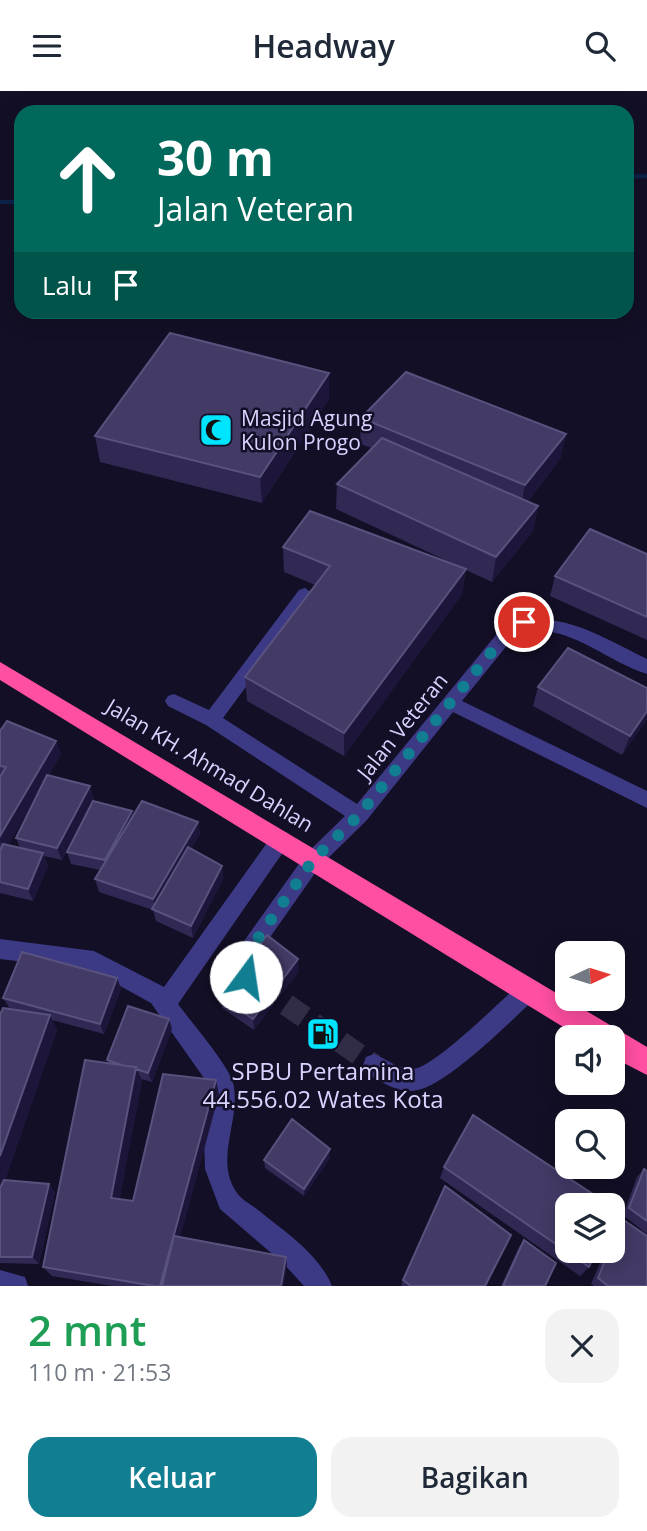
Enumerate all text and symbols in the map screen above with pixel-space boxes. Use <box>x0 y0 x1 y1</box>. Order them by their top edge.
text: Headway <box>252 24 395 67</box>
icon: menu <box>28 27 66 65</box>
icon: search <box>581 27 619 65</box>
text: 30 m <box>157 124 274 190</box>
icon: ahead <box>42 133 133 224</box>
text: Jalan Veteran <box>157 187 354 230</box>
icon: arrive <box>107 266 145 304</box>
text: Lalu <box>42 267 93 303</box>
place label: Masjid Agung Kulon Progo <box>241 404 372 456</box>
mosque icon: Masjid Agung Kulon Progo <box>197 411 235 449</box>
pin <box>494 592 554 652</box>
icon: arrive <box>505 603 543 641</box>
street label: Jalan Veteran <box>349 667 454 787</box>
street label: Jalan KH. Ahmad Dahlan <box>99 691 319 838</box>
position arrow <box>209 940 283 1014</box>
north arrow <box>555 941 625 1011</box>
map controls <box>555 941 625 1263</box>
fuel station icon: SPBU Pertamina 44.556.02 Wates Kota <box>304 1015 342 1053</box>
button: sound <box>555 1025 625 1095</box>
place label: SPBU Pertamina 44.556.02 Wates Kota <box>202 1054 444 1115</box>
button: search <box>555 1109 625 1179</box>
button: layers <box>555 1193 625 1263</box>
text: 2 mnt <box>28 1301 146 1358</box>
button: close <box>545 1309 619 1383</box>
text: 110 m · 21:53 <box>28 1356 171 1388</box>
button: Keluar <box>28 1437 317 1517</box>
button: Bagikan <box>331 1437 619 1517</box>

